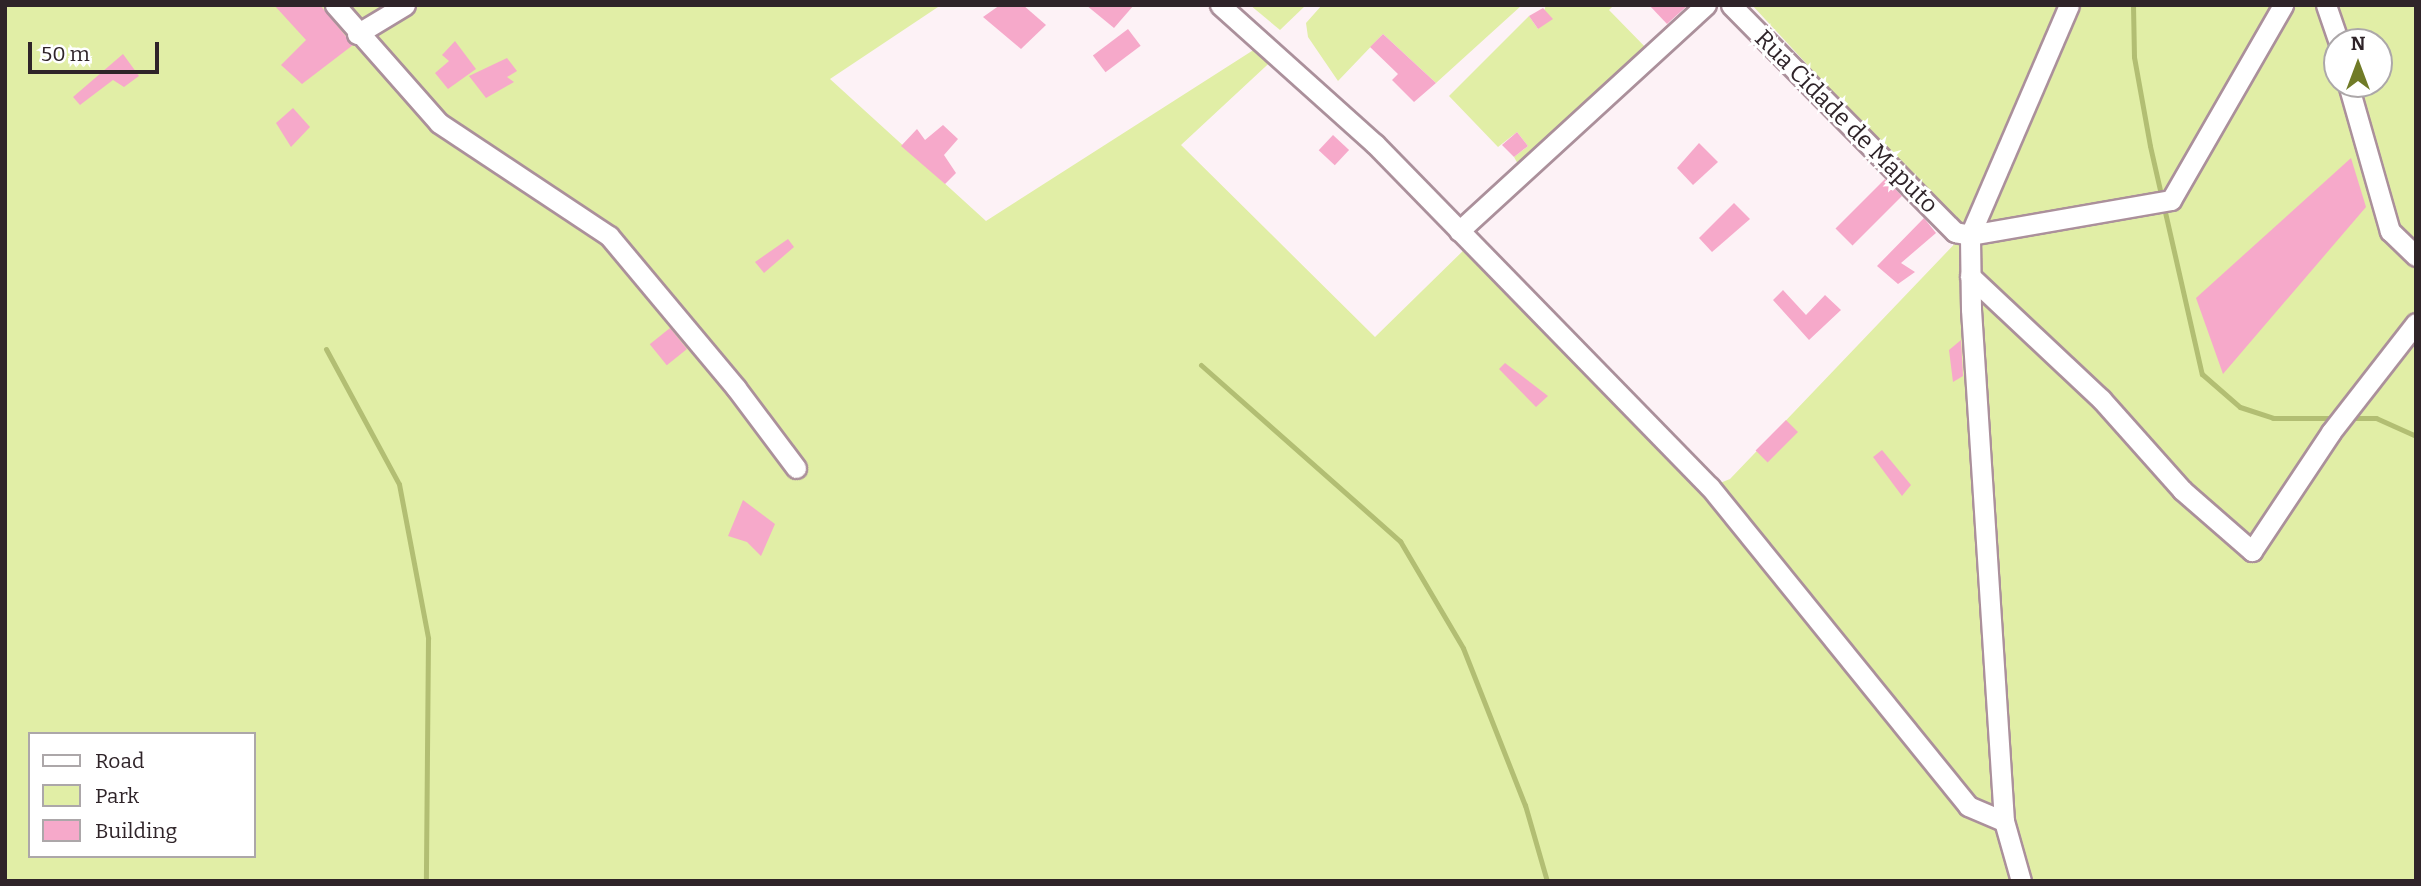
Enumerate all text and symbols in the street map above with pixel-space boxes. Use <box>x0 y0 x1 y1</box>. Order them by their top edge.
street label: Rua Cidade de Maputo <box>1749 25 1943 219</box>
scale bar <box>32 28 163 72</box>
north arrow <box>2323 28 2393 98</box>
text: N <box>2351 32 2365 55</box>
text: 50 m <box>41 41 90 67</box>
legend <box>28 732 256 858</box>
text: Road <box>95 748 144 774</box>
text: Park <box>95 783 139 809</box>
text: Building <box>95 818 177 844</box>

